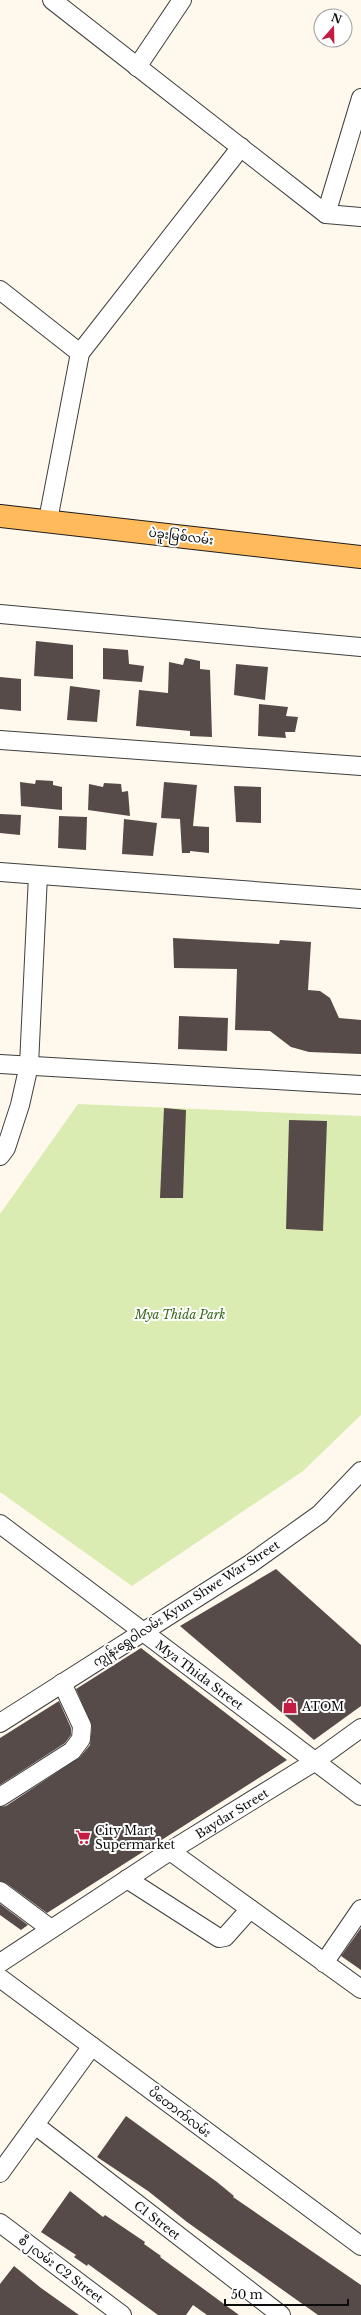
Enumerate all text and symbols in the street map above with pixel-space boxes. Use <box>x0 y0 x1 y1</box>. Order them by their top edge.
north arrow <box>313 8 353 48</box>
text: N <box>329 10 344 27</box>
street label: ပဲခူးမြစ်လမ်း <box>147 524 214 550</box>
park label: Mya Thida Park <box>134 1307 225 1322</box>
street label: ကျွန်းရွှေဝါလမ်း Kyun Shwe War Street <box>89 1536 285 1673</box>
street label: Mya Thida Street <box>153 1637 247 1713</box>
shop icon: ATOM <box>281 1697 299 1715</box>
place label: ATOM <box>301 1699 344 1714</box>
street label: Baydar Street <box>192 1785 271 1841</box>
place label: City Mart Supermarket <box>95 1823 176 1852</box>
supermarket icon: City Mart Supermarket <box>74 1828 92 1846</box>
street label: ပိတောက်လမ်း <box>146 2083 215 2140</box>
street label: C1 Street <box>131 2197 184 2243</box>
street label: စီ၂လမ်း C2 Street <box>14 2232 107 2308</box>
scale bar <box>225 2281 348 2307</box>
text: 50 m <box>231 2287 263 2302</box>

